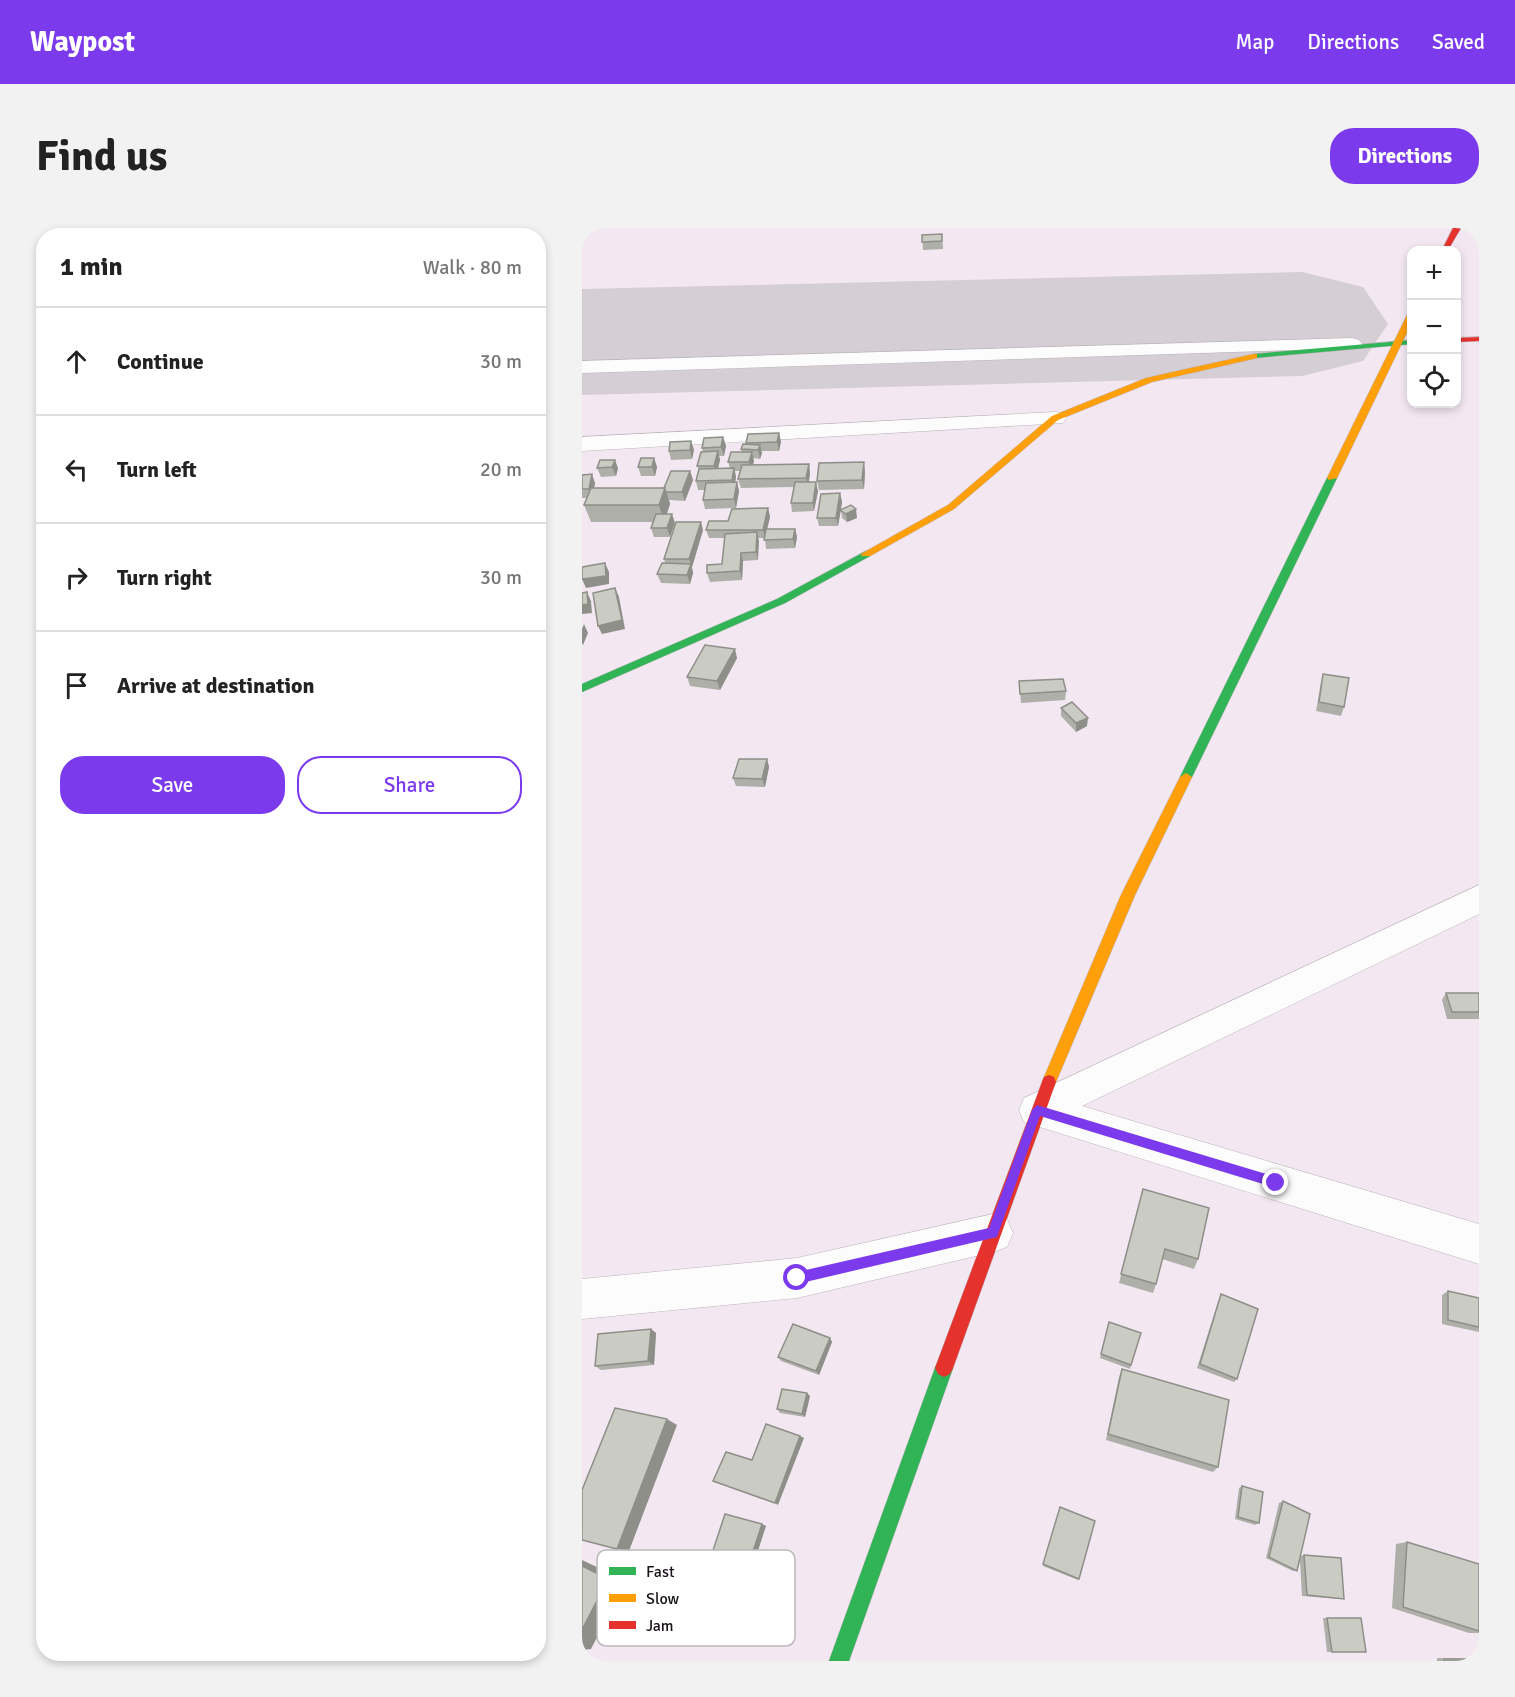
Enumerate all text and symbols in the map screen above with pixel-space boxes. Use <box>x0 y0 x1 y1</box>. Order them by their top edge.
text: Waypost <box>30 25 135 59</box>
text: Map <box>1236 29 1274 55</box>
text: Directions <box>1307 29 1399 55</box>
text: Saved <box>1432 29 1485 55</box>
button: Directions <box>1330 128 1479 184</box>
text: Find us <box>36 131 167 182</box>
map controls <box>1407 246 1461 408</box>
button: + <box>1407 246 1461 300</box>
text: 1 min <box>60 251 123 283</box>
text: Walk · 80 m <box>423 255 522 280</box>
button: − <box>1407 300 1461 354</box>
icon: ahead <box>60 345 93 378</box>
text: Continue <box>117 348 204 375</box>
text: 30 m <box>480 349 522 374</box>
button: locate <box>1407 354 1461 408</box>
icon: left <box>60 453 93 486</box>
text: Turn left <box>117 456 197 483</box>
text: 20 m <box>480 457 522 482</box>
icon: right <box>60 561 93 594</box>
text: Turn right <box>117 564 212 591</box>
text: 30 m <box>480 565 522 590</box>
icon: arrive <box>60 669 93 702</box>
text: Arrive at destination <box>117 672 314 699</box>
button: Save <box>60 756 285 814</box>
button: Share <box>297 756 522 814</box>
route end <box>1262 1169 1288 1195</box>
route start <box>783 1264 809 1290</box>
legend <box>597 1550 795 1646</box>
text: Fast <box>646 1562 675 1582</box>
text: Slow <box>646 1589 680 1609</box>
text: Jam <box>646 1616 674 1636</box>

